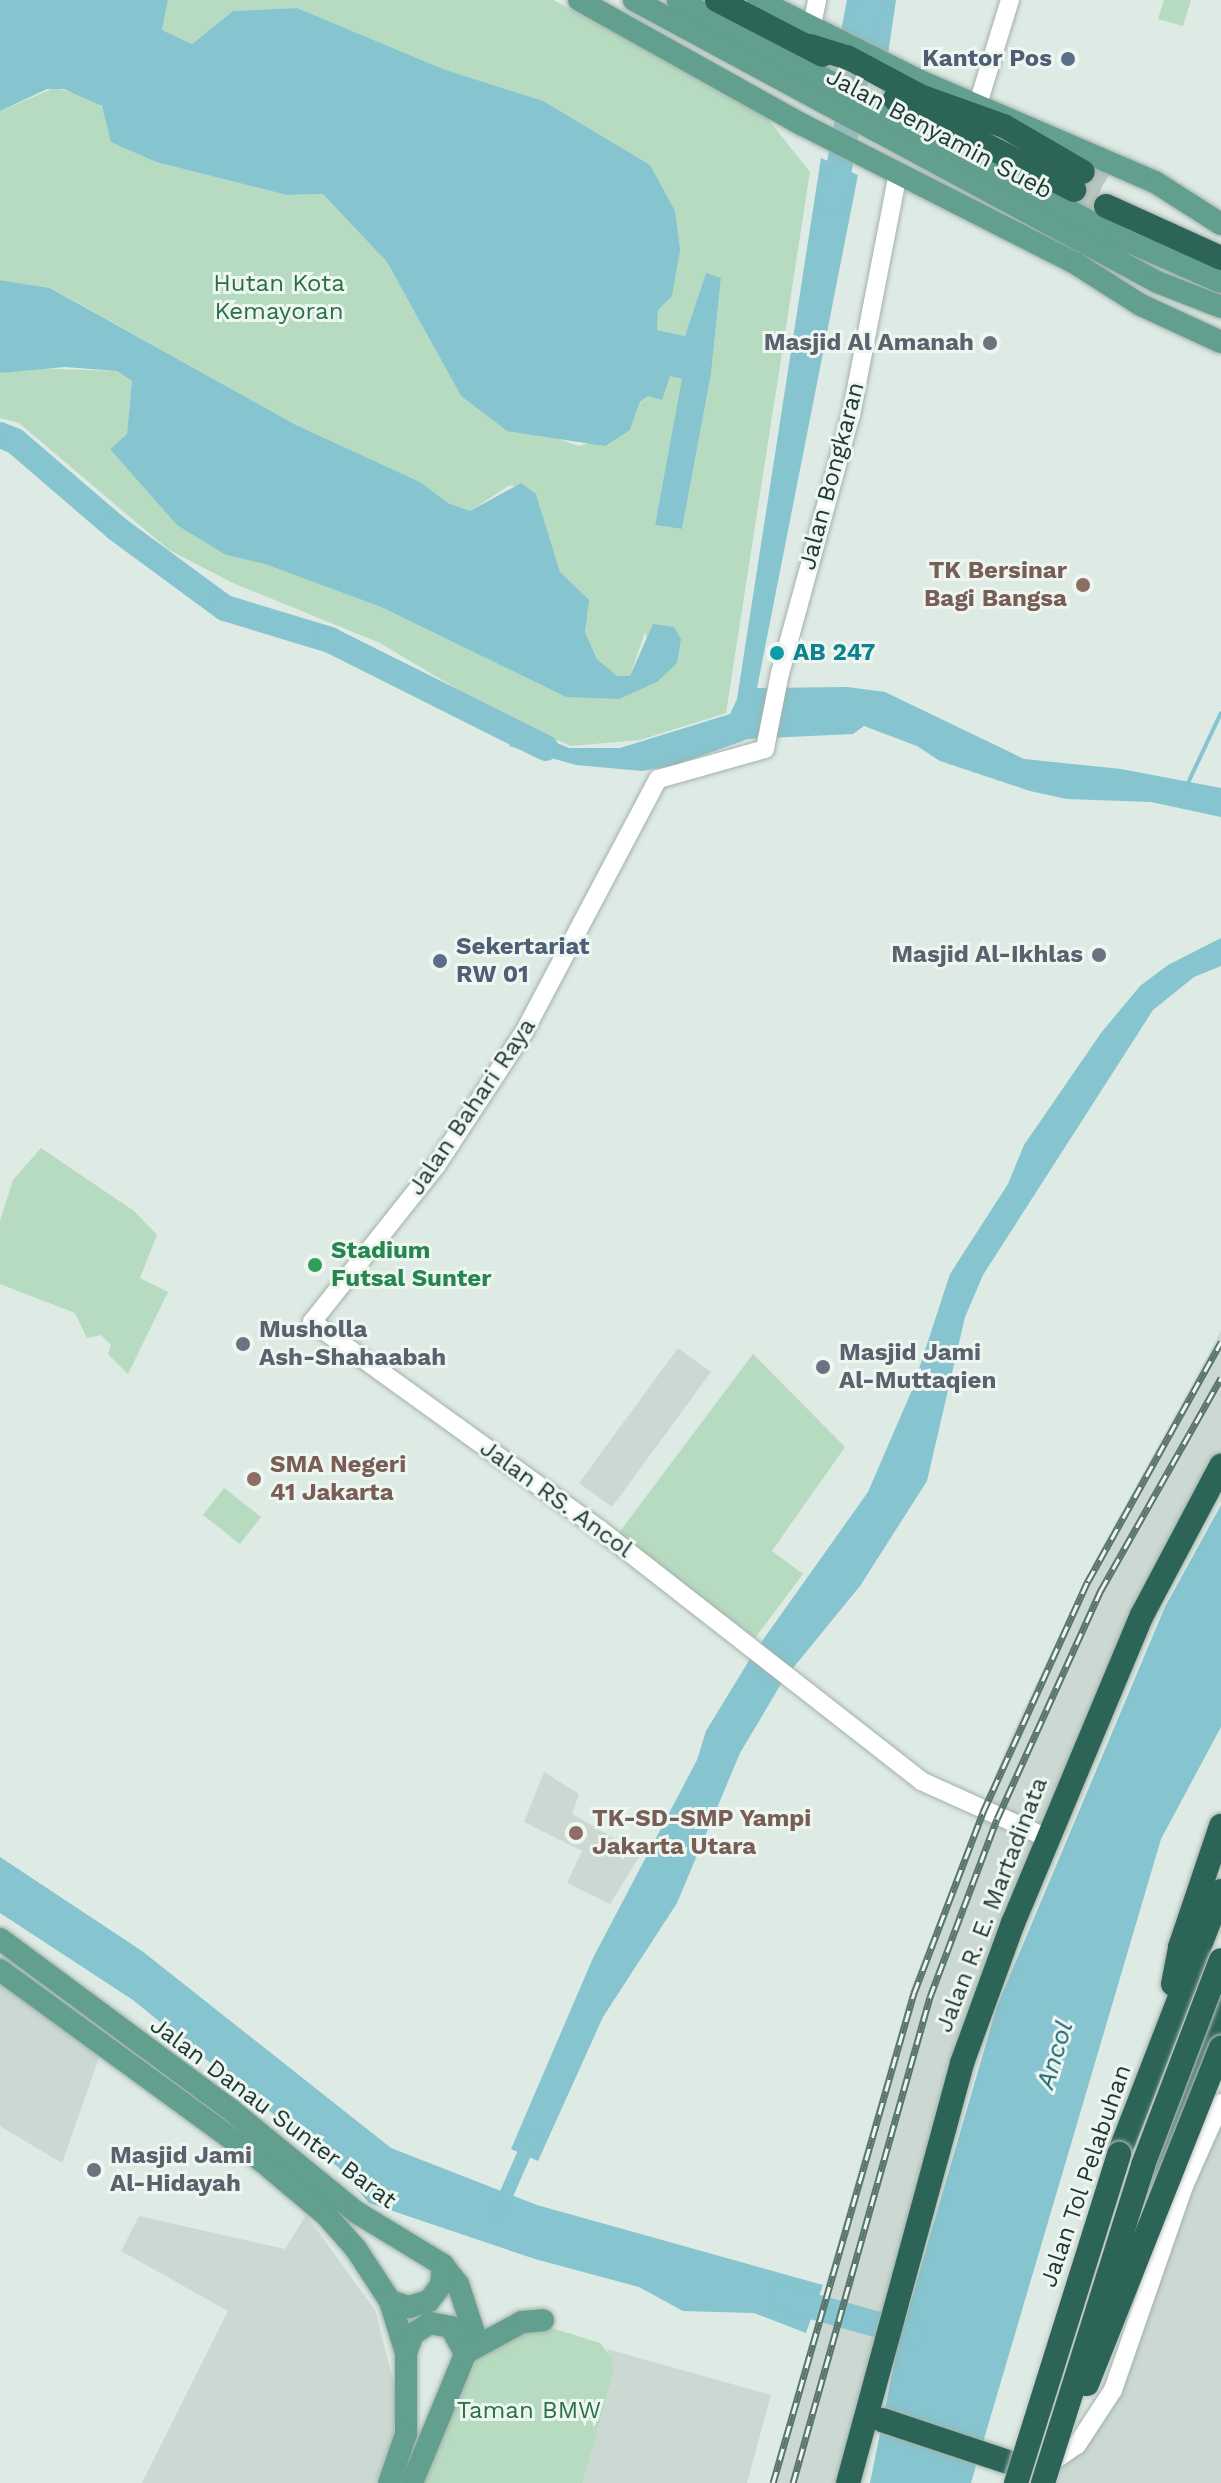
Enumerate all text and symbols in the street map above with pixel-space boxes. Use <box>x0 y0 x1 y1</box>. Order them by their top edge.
place label: Kantor Pos <box>922 45 1052 73</box>
marker: Kantor Pos <box>1059 50 1077 68</box>
street label: Jalan Benyamin Sueb <box>821 62 1057 206</box>
park label: Hutan Kota Kemayoran <box>213 270 345 326</box>
place label: Masjid Al Amanah <box>762 329 974 357</box>
marker: Masjid Al Amanah <box>981 334 999 352</box>
street label: Jalan Bongkaran <box>793 379 871 573</box>
place label: TK Bersinar Bagi Bangsa <box>924 557 1067 613</box>
marker: TK Bersinar Bagi Bangsa <box>1074 576 1092 594</box>
place label: AB 247 <box>793 639 875 667</box>
marker: AB 247 <box>768 644 786 662</box>
place label: Sekertariat RW 01 <box>456 933 589 989</box>
place label: Masjid Al-Ikhlas <box>891 941 1083 969</box>
marker: Masjid Al-Ikhlas <box>1090 946 1108 964</box>
marker: Sekertariat RW 01 <box>431 952 449 970</box>
street label: Jalan Bahari Raya <box>402 1013 542 1201</box>
place label: Stadium Futsal Sunter <box>331 1237 492 1293</box>
marker: Stadium Futsal Sunter <box>306 1256 324 1274</box>
place label: Musholla Ash-Shahaabah <box>259 1316 446 1372</box>
marker: Musholla Ash-Shahaabah <box>234 1335 252 1353</box>
place label: Masjid Jami Al-Muttaqien <box>839 1339 996 1395</box>
marker: Masjid Jami Al-Muttaqien <box>814 1358 832 1376</box>
street label: Jalan RS. Ancol <box>474 1434 638 1564</box>
place label: SMA Negeri 41 Jakarta <box>270 1451 407 1507</box>
marker: SMA Negeri 41 Jakarta <box>245 1470 263 1488</box>
street label: Jalan R. E. Martadinata <box>930 1773 1054 2037</box>
place label: TK-SD-SMP Yampi Jakarta Utara <box>592 1805 812 1861</box>
marker: TK-SD-SMP Yampi Jakarta Utara <box>567 1824 585 1842</box>
street label: Jalan Danau Sunter Barat <box>144 2011 402 2215</box>
water label: Ancol <box>1030 2017 1080 2093</box>
street label: Jalan Tol Pelabuhan <box>1034 2060 1138 2292</box>
place label: Masjid Jami Al-Hidayah <box>110 2142 252 2198</box>
marker: Masjid Jami Al-Hidayah <box>85 2161 103 2179</box>
park label: Taman BMW <box>457 2397 601 2425</box>

